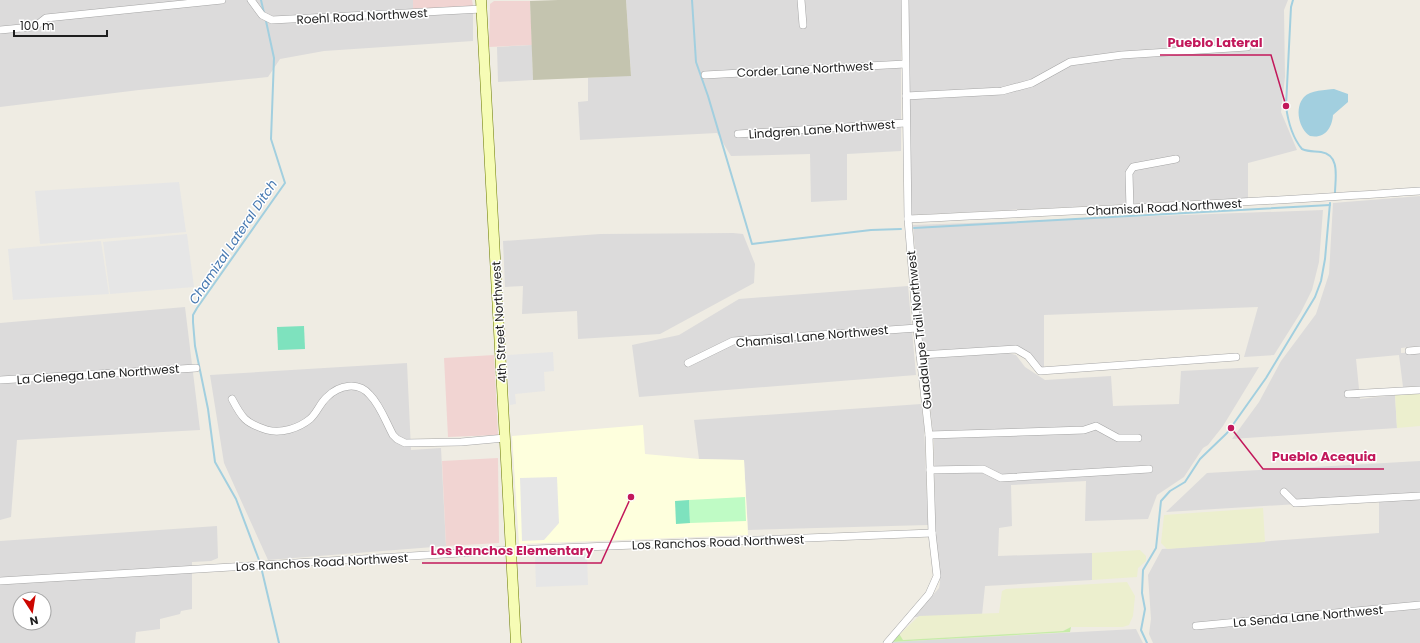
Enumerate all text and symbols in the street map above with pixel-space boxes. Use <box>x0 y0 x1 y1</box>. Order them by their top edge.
street label: Roehl Road Northwest <box>296 4 428 28</box>
scale bar <box>14 12 107 38</box>
text: 100 m <box>20 17 54 34</box>
callout: Pueblo Lateral <box>1160 30 1271 55</box>
text: Pueblo Lateral <box>1167 33 1263 52</box>
street label: Corder Lane Northwest <box>736 57 874 81</box>
street label: Lindgren Lane Northwest <box>748 115 896 143</box>
water label: Chamizal Lateral Ditch <box>184 176 282 308</box>
street label: Chamisal Road Northwest <box>1086 194 1242 220</box>
street label: Guadalupe Trail Northwest <box>902 250 936 410</box>
street label: 4th Street Northwest <box>487 261 511 383</box>
street label: Chamisal Lane Northwest <box>735 321 889 351</box>
street label: La Cienega Lane Northwest <box>16 360 180 388</box>
callout: Pueblo Acequia <box>1263 444 1384 469</box>
text: Pueblo Acequia <box>1272 447 1376 466</box>
street label: Los Ranchos Road Northwest <box>632 530 804 554</box>
callout: Los Ranchos Elementary <box>422 538 601 563</box>
text: Los Ranchos Elementary <box>431 541 594 560</box>
street label: Los Ranchos Road Northwest <box>235 549 409 575</box>
north arrow <box>12 591 52 631</box>
street label: La Senda Lane Northwest <box>1232 601 1384 631</box>
text: N <box>28 612 40 629</box>

